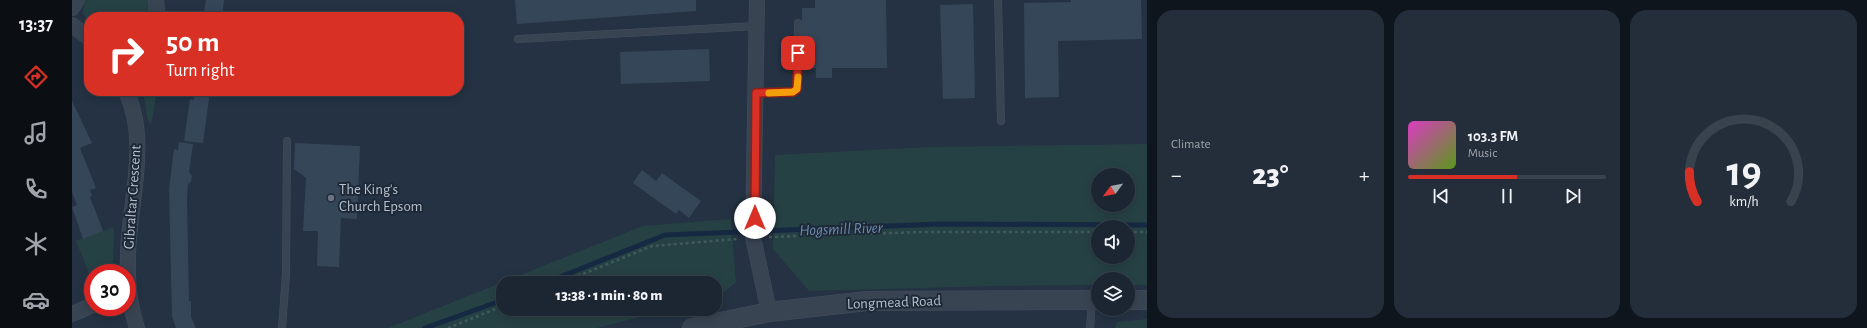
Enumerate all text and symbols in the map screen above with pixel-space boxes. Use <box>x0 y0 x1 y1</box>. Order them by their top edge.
text: 13:37 <box>19 16 53 34</box>
icon: right <box>100 28 152 80</box>
text: 50 m <box>166 29 220 57</box>
pin <box>781 36 815 70</box>
icon: arrive <box>787 42 809 64</box>
text: Turn right <box>166 62 235 80</box>
icon: directions <box>22 63 50 91</box>
icon: music <box>22 119 50 147</box>
text: 103.3 FM <box>1468 129 1518 144</box>
text: Climate <box>1171 138 1210 151</box>
street label: Gibraltar Crescent <box>121 144 144 250</box>
text: Music <box>1468 147 1497 160</box>
text: 19 <box>1726 152 1761 193</box>
text: 23° <box>1252 160 1289 190</box>
text: − <box>1171 164 1182 186</box>
text: + <box>1359 164 1370 186</box>
north arrow <box>1091 168 1135 212</box>
map controls <box>1091 168 1135 316</box>
icon: phone <box>22 175 50 203</box>
place label: The King's Church Epsom <box>339 182 423 214</box>
icon: previous <box>1430 185 1452 207</box>
icon: pause <box>1496 185 1518 207</box>
icon: next <box>1562 185 1584 207</box>
marker: The King's Church Epsom <box>326 193 336 203</box>
text: km/h <box>1729 195 1758 209</box>
position arrow <box>734 197 776 239</box>
water label: Hogsmill River <box>799 220 884 238</box>
button: sound <box>1091 220 1135 264</box>
icon: climate <box>22 230 50 258</box>
speed limit sign: 30 <box>84 264 136 316</box>
button: layers <box>1091 272 1135 316</box>
icon: car <box>22 286 50 314</box>
text: 13:38 · 1 min · 80 m <box>556 288 662 303</box>
street label: Longmead Road <box>847 293 942 312</box>

